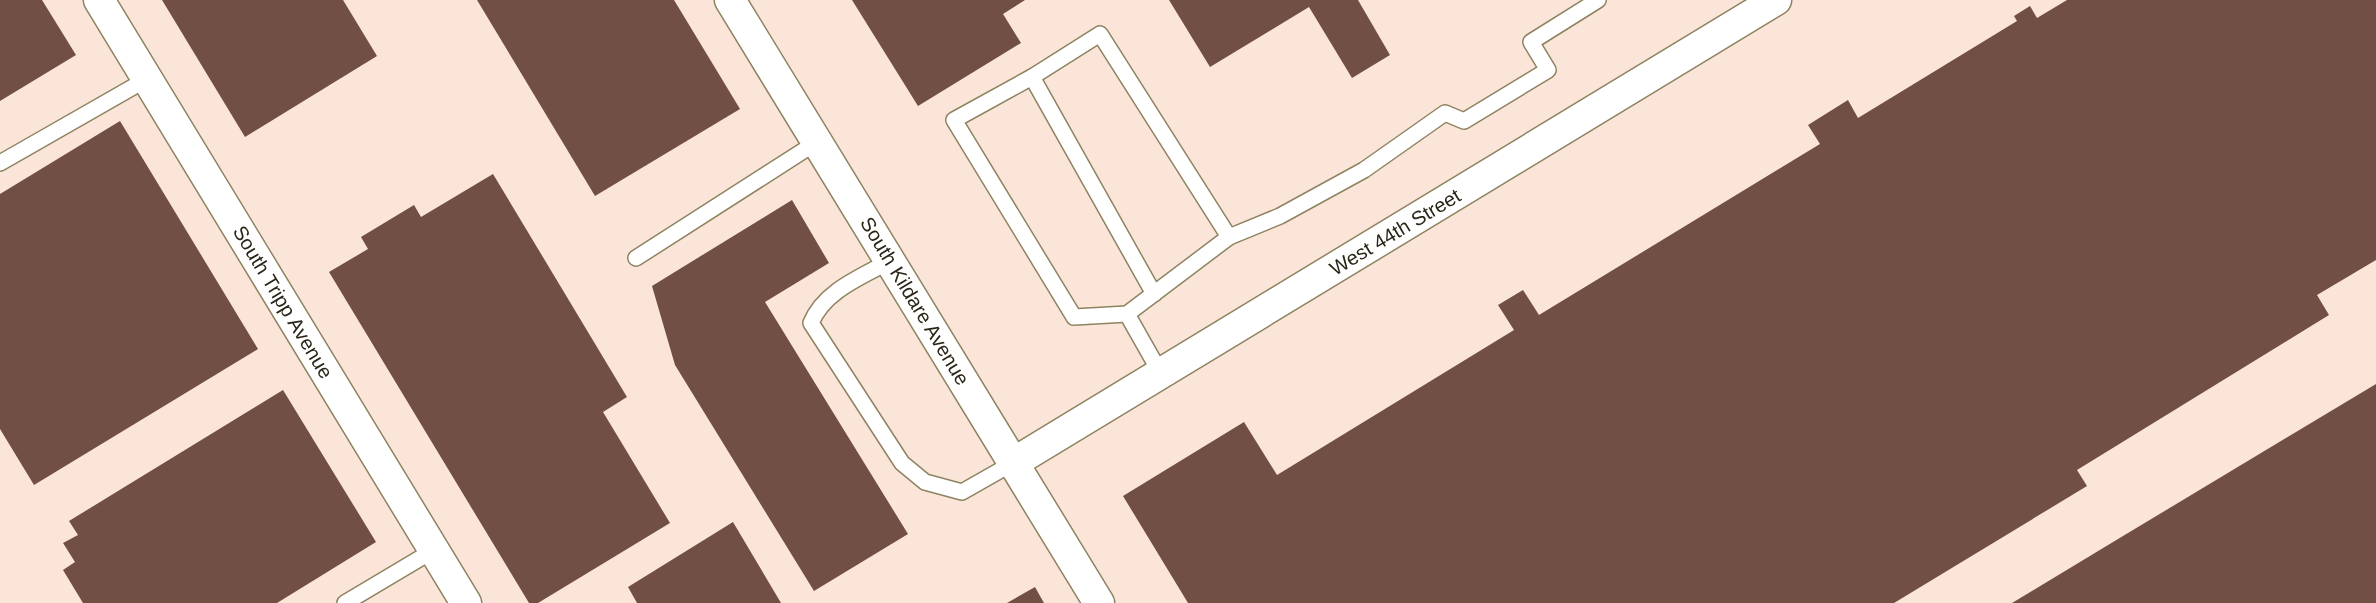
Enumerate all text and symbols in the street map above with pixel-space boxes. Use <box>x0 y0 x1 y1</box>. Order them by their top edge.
street label: West 44th Street <box>1326 184 1465 280</box>
street label: South Kildare Avenue <box>856 213 974 389</box>
street label: South Tripp Avenue <box>229 222 337 382</box>

